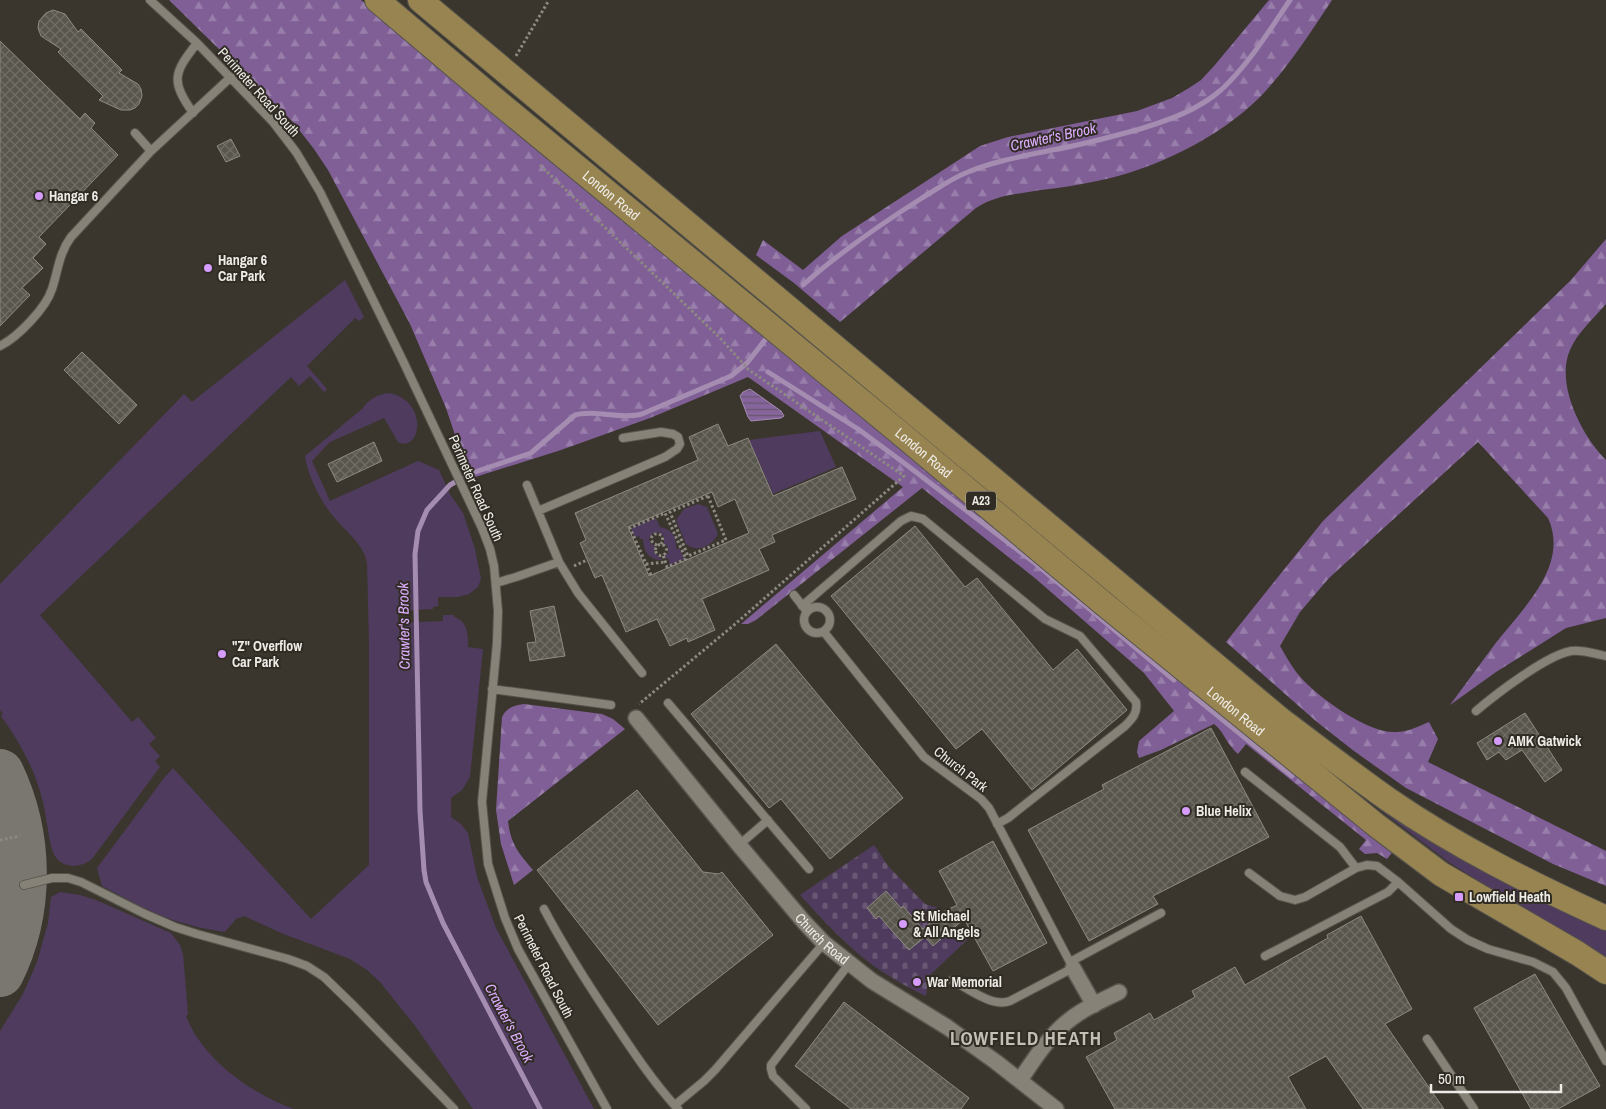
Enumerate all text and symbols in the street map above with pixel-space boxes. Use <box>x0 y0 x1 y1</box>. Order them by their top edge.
street label: Perimeter Road South <box>214 44 304 140</box>
water label: Crawter's Brook <box>1008 117 1099 156</box>
street label: London Road <box>579 166 644 224</box>
place label: Hangar 6 <box>49 187 98 205</box>
marker: Hangar 6 <box>33 190 45 202</box>
place label: Hangar 6 Car Park <box>218 251 267 285</box>
marker: Hangar 6 Car Park <box>202 262 214 274</box>
street label: London Road <box>892 424 956 482</box>
street label: Perimeter Road South <box>445 432 507 544</box>
road number: A23 <box>966 492 996 511</box>
water label: Crawter's Brook <box>392 581 415 670</box>
place label: "Z" Overflow Car Park <box>232 637 302 671</box>
marker: "Z" Overflow Car Park <box>216 648 228 660</box>
street label: London Road <box>1203 682 1268 740</box>
place label: AMK Gatwick <box>1508 732 1582 750</box>
marker: AMK Gatwick <box>1492 735 1504 747</box>
street label: Church Park <box>930 742 992 796</box>
place label: Blue Helix <box>1196 802 1252 820</box>
marker: Blue Helix <box>1180 805 1192 817</box>
place label: Lowfield Heath <box>1469 888 1551 906</box>
marker: Lowfield Heath <box>1453 891 1465 903</box>
place label: St Michael & All Angels <box>913 907 980 941</box>
street label: Church Road <box>791 909 853 968</box>
street label: Perimeter Road South <box>510 911 578 1021</box>
marker: St Michael & All Angels <box>897 918 909 930</box>
place label: War Memorial <box>927 973 1002 991</box>
marker: War Memorial <box>911 976 923 988</box>
water label: Crawter's Brook <box>480 979 540 1067</box>
district label: LOWFIELD HEATH <box>950 1025 1102 1051</box>
scale bar <box>1431 1062 1561 1094</box>
text: 50 m <box>1438 1068 1465 1089</box>

